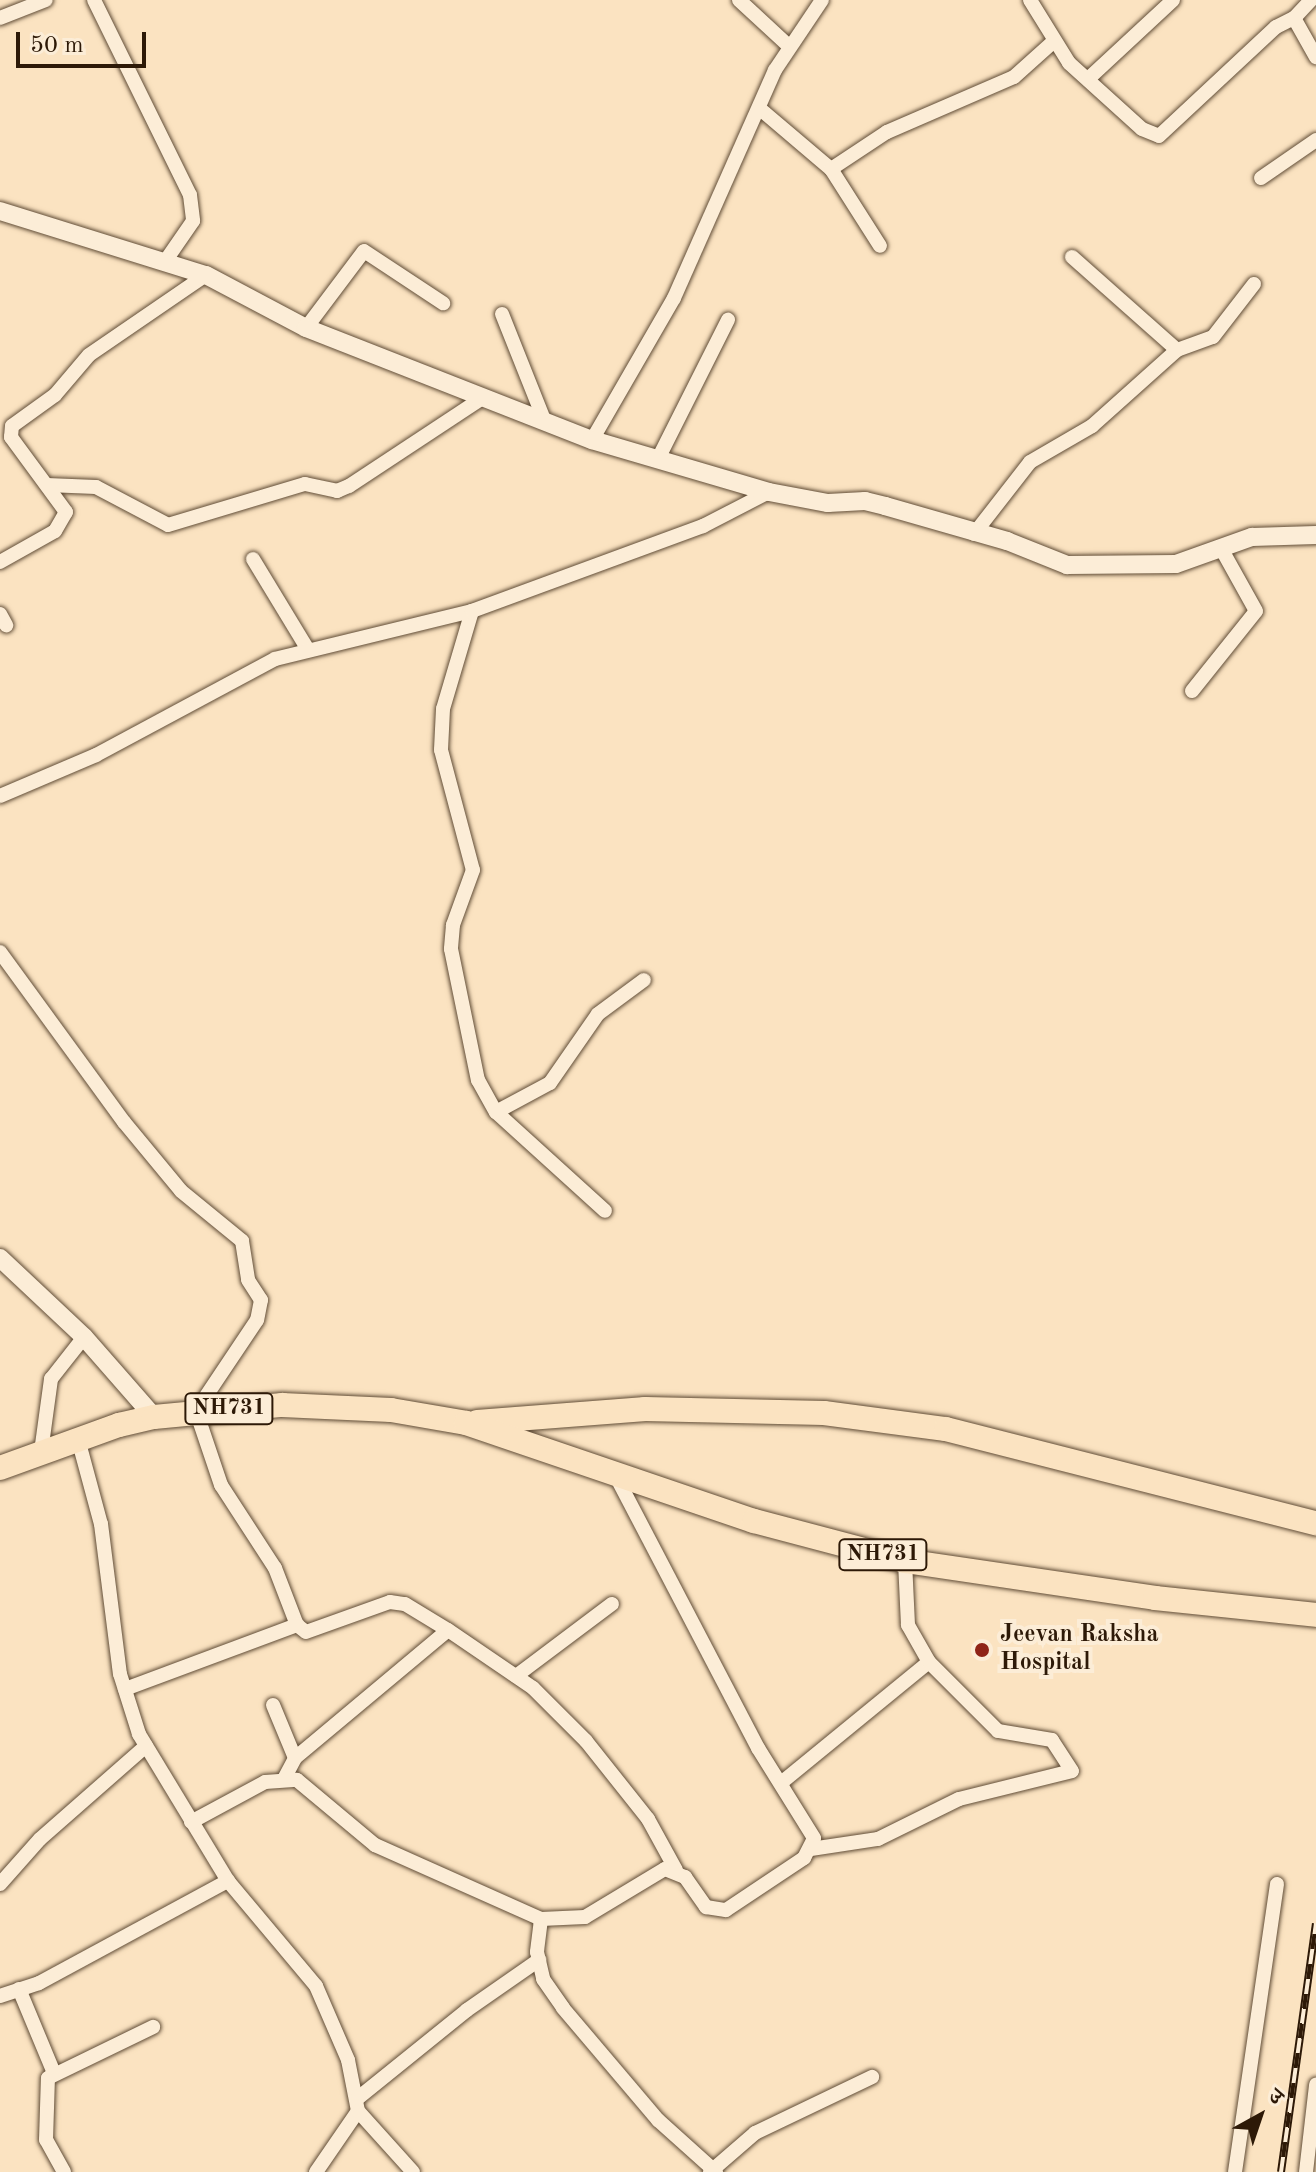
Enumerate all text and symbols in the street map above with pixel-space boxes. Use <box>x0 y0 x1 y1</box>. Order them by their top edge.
scale bar <box>20 16 150 66</box>
text: 50 m <box>30 34 84 58</box>
road number: NH731 <box>183 1391 275 1427</box>
road number: NH731 <box>837 1537 929 1573</box>
place label: Jeevan Raksha Hospital <box>1000 1622 1159 1678</box>
marker: Jeevan Raksha Hospital <box>971 1639 993 1661</box>
north arrow <box>1220 2076 1300 2156</box>
text: उ <box>1264 2086 1287 2110</box>

